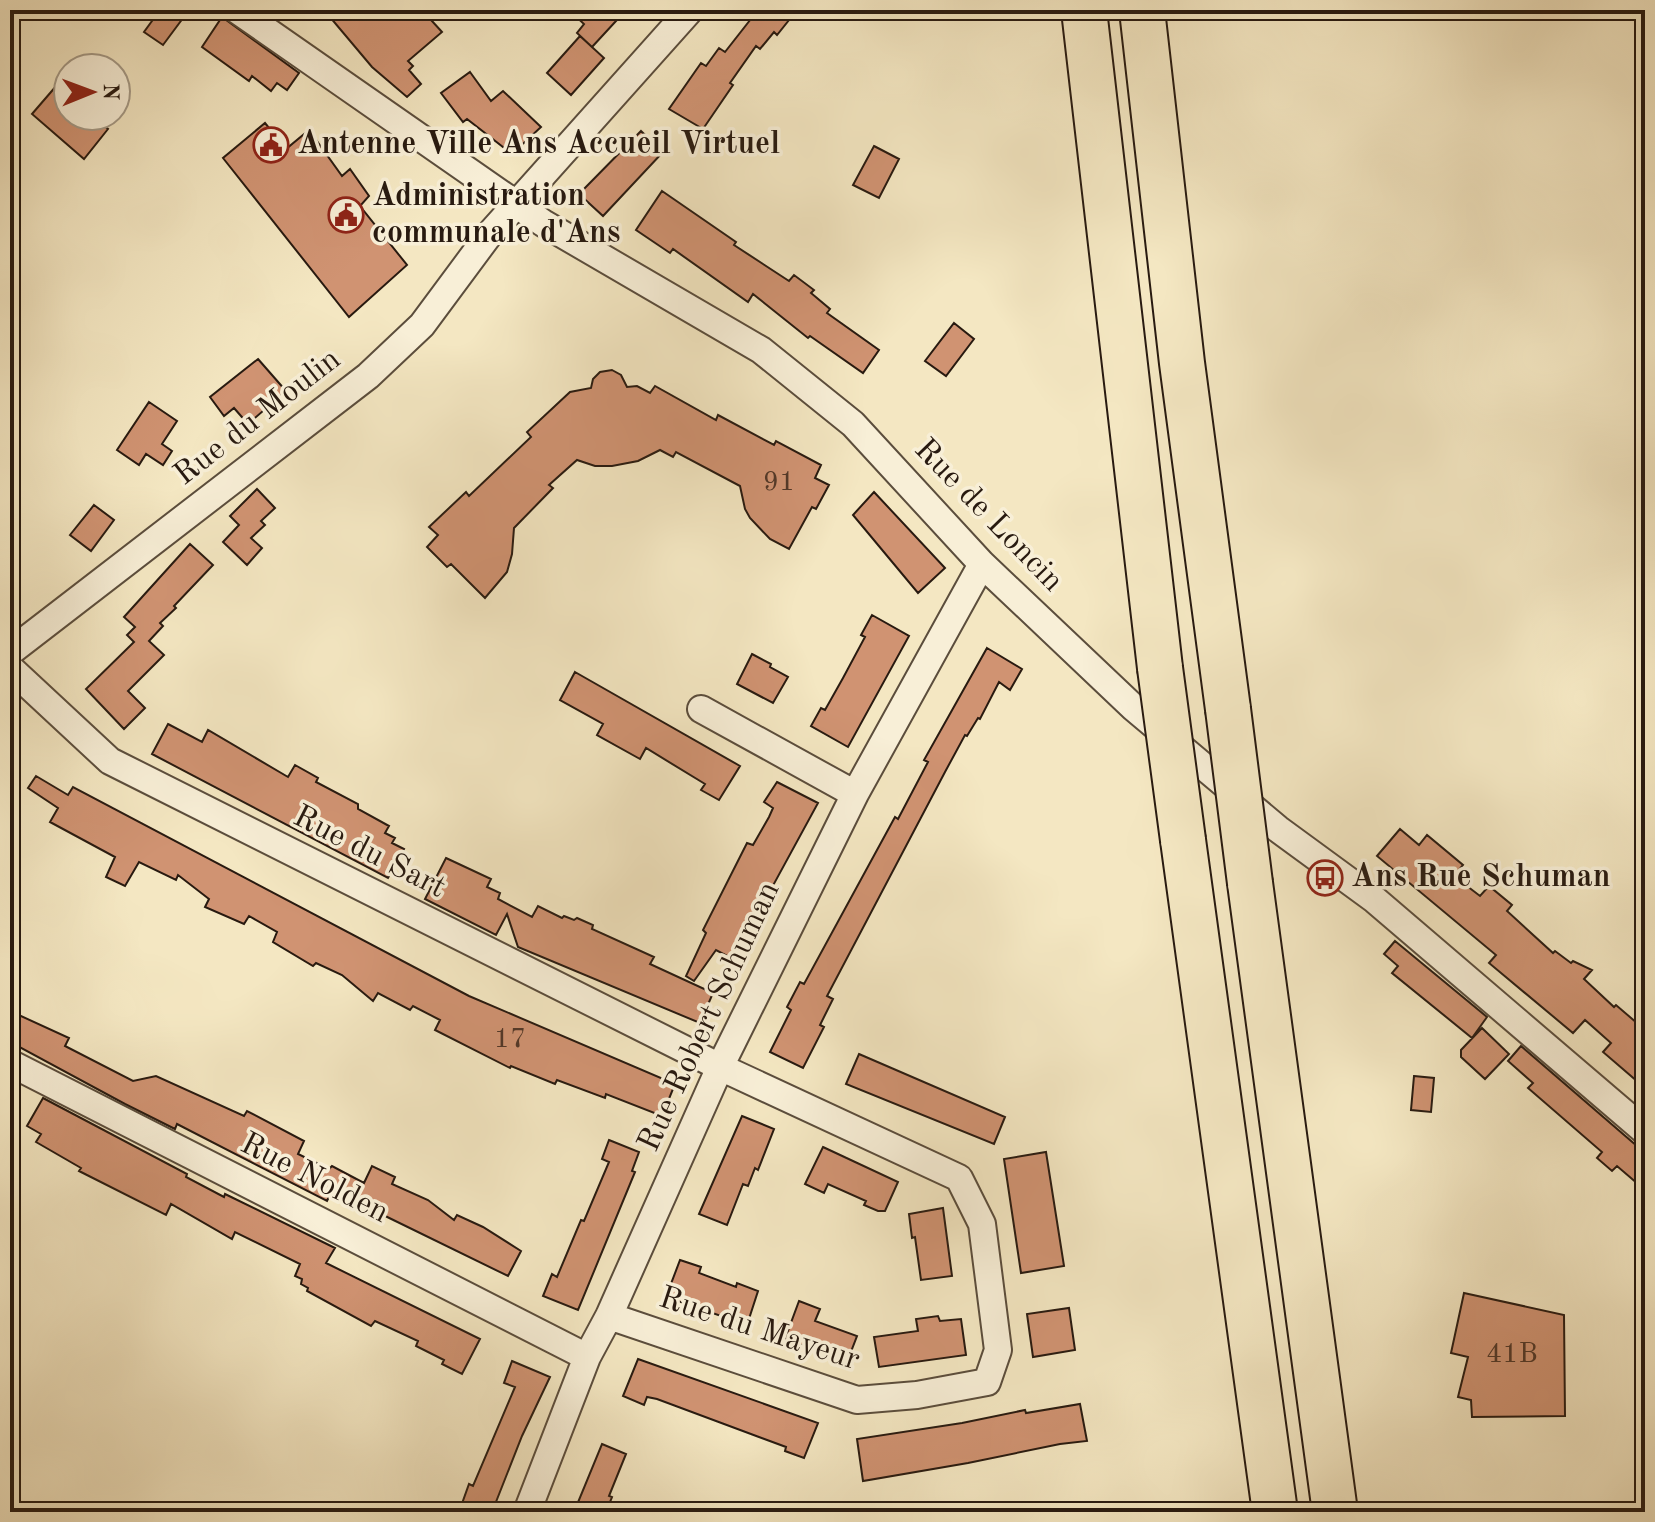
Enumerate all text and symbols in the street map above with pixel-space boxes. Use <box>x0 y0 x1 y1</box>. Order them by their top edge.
north arrow <box>52 52 132 132</box>
text: N <box>99 83 121 100</box>
public building icon: Antenne Ville Ans Accueil Virtuel <box>252 126 290 164</box>
place label: Antenne Ville Ans Accueil Virtuel <box>297 129 780 161</box>
place label: Administration communale d'Ans <box>372 181 620 250</box>
public building icon: Administration communale d'Ans <box>327 196 365 234</box>
street label: Rue du Moulin <box>169 344 347 492</box>
street label: Rue de Loncin <box>908 433 1068 599</box>
house number: 91 <box>763 469 795 497</box>
street label: Rue du Sart <box>288 801 450 905</box>
bus stop icon: Ans Rue Schuman <box>1306 859 1344 897</box>
place label: Ans Rue Schuman <box>1351 862 1611 894</box>
street label: Rue Robert Schuman <box>633 877 787 1157</box>
house number: 17 <box>494 1026 526 1054</box>
street label: Rue Nolden <box>235 1128 393 1230</box>
street label: Rue du Mayeur <box>655 1283 863 1377</box>
house number: 41B <box>1486 1341 1538 1369</box>

